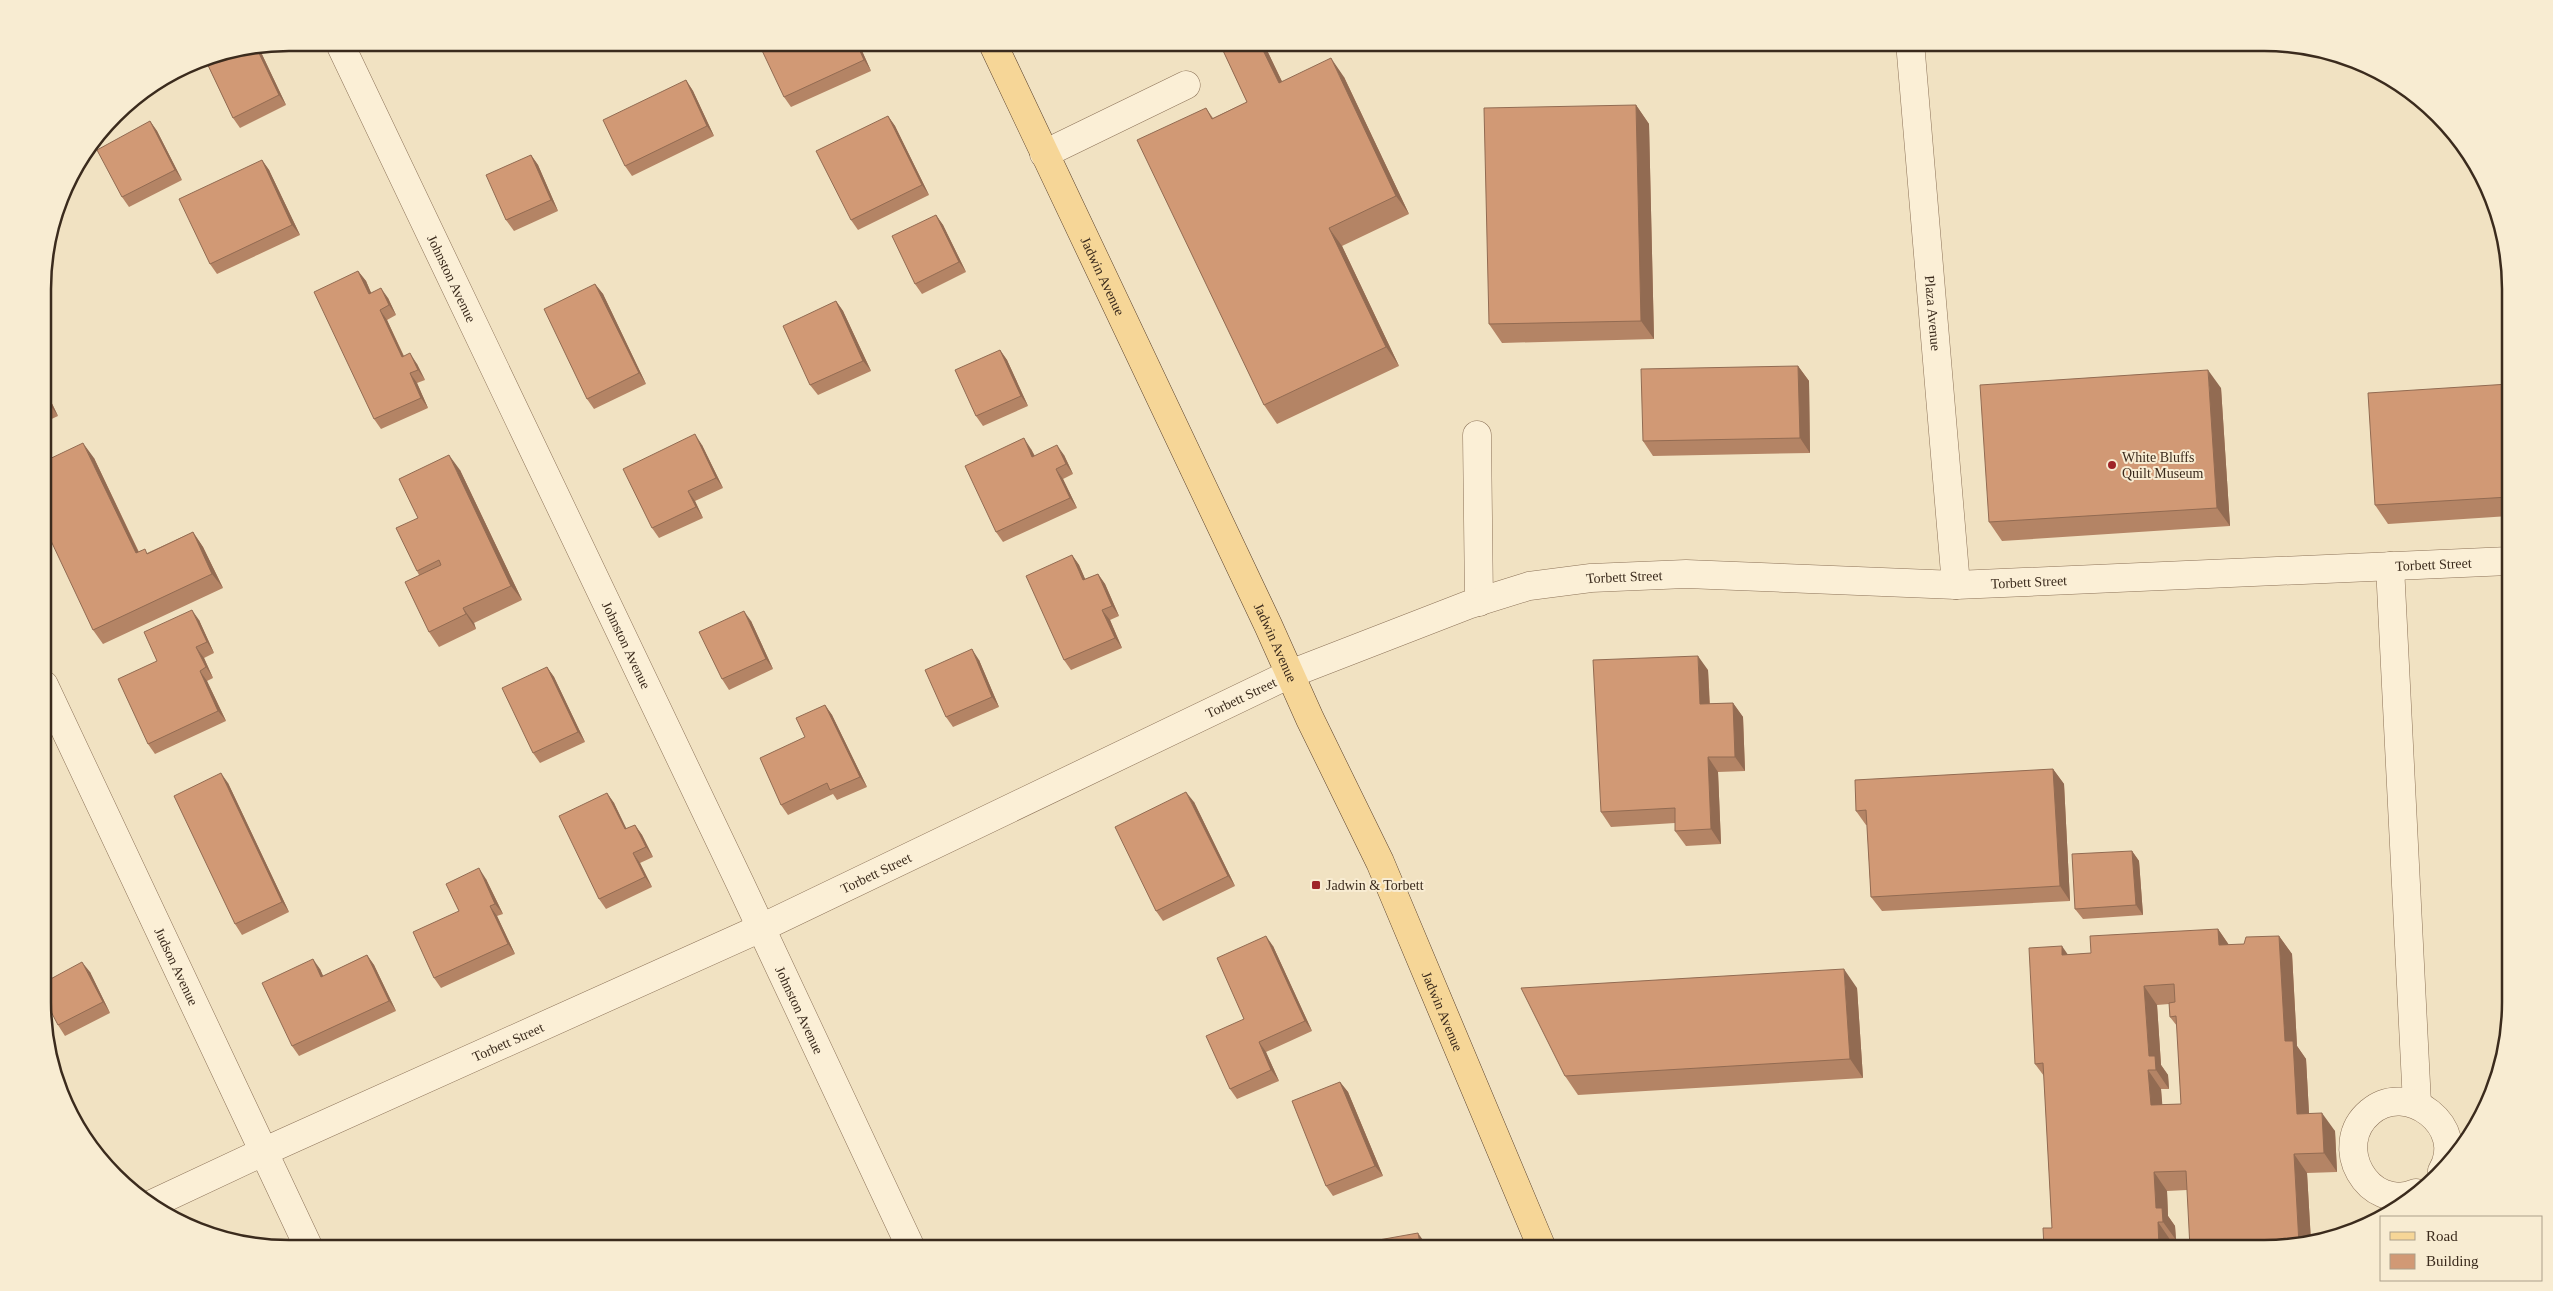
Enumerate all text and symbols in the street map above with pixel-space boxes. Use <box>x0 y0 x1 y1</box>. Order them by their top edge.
street label: Johnston Avenue <box>424 233 479 325</box>
street label: Jadwin Avenue <box>1077 235 1127 318</box>
street label: Plaza Avenue <box>1922 275 1943 351</box>
place label: White Bluffs Quilt Museum <box>2122 450 2203 481</box>
marker: White Bluffs Quilt Museum <box>2106 459 2118 471</box>
street label: Torbett Street <box>2395 556 2472 574</box>
street label: Torbett Street <box>1585 568 1663 587</box>
street label: Torbett Street <box>1990 573 2067 591</box>
street label: Johnston Avenue <box>599 599 653 691</box>
street label: Jadwin Avenue <box>1251 601 1299 684</box>
street label: Torbett Street <box>1203 675 1279 721</box>
street label: Torbett Street <box>838 850 914 897</box>
place label: Jadwin & Torbett <box>1326 878 1424 893</box>
marker: Jadwin & Torbett <box>1310 879 1322 891</box>
street label: Judson Avenue <box>151 925 201 1008</box>
street label: Johnston Avenue <box>772 964 826 1056</box>
street label: Jadwin Avenue <box>1419 969 1466 1053</box>
street label: Torbett Street <box>470 1020 546 1065</box>
legend <box>2380 1216 2543 1281</box>
text: Road <box>2426 1228 2458 1244</box>
text: Building <box>2426 1253 2479 1269</box>

